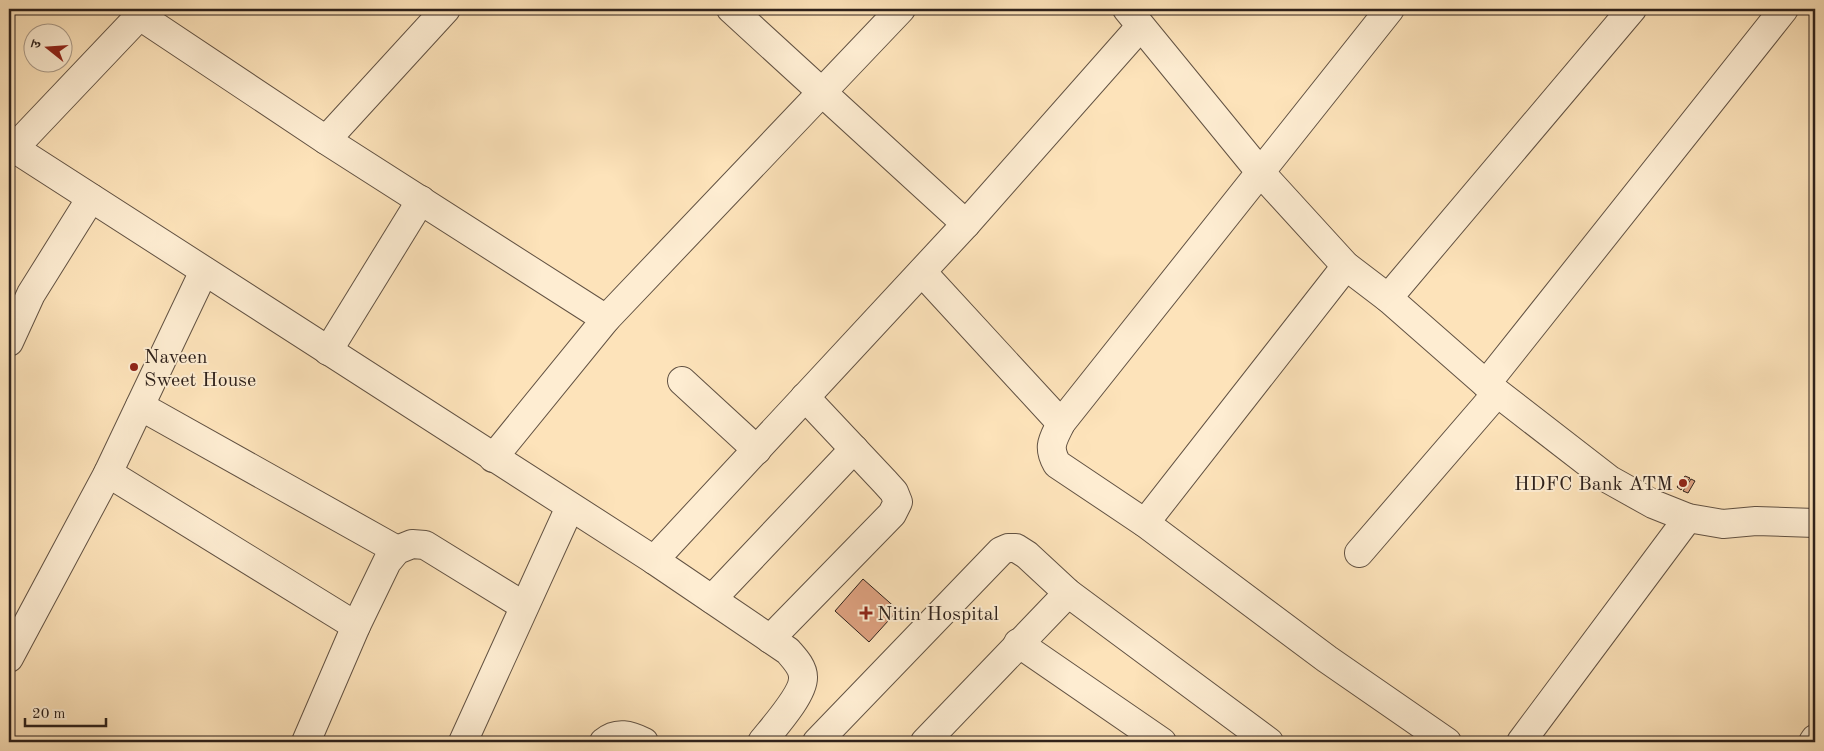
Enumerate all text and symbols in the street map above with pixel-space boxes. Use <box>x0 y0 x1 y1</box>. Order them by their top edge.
north arrow <box>22 22 72 72</box>
text: उ <box>28 38 45 51</box>
place label: Naveen Sweet House <box>144 348 256 391</box>
marker: Naveen Sweet House <box>128 361 140 373</box>
place label: HDFC Bank ATM <box>1514 475 1673 495</box>
marker: HDFC Bank ATM <box>1677 477 1689 489</box>
place label: Nitin Hospital <box>877 605 999 625</box>
marker: Nitin Hospital <box>859 606 873 620</box>
scale bar <box>25 696 106 728</box>
text: 20 m <box>32 707 66 722</box>

